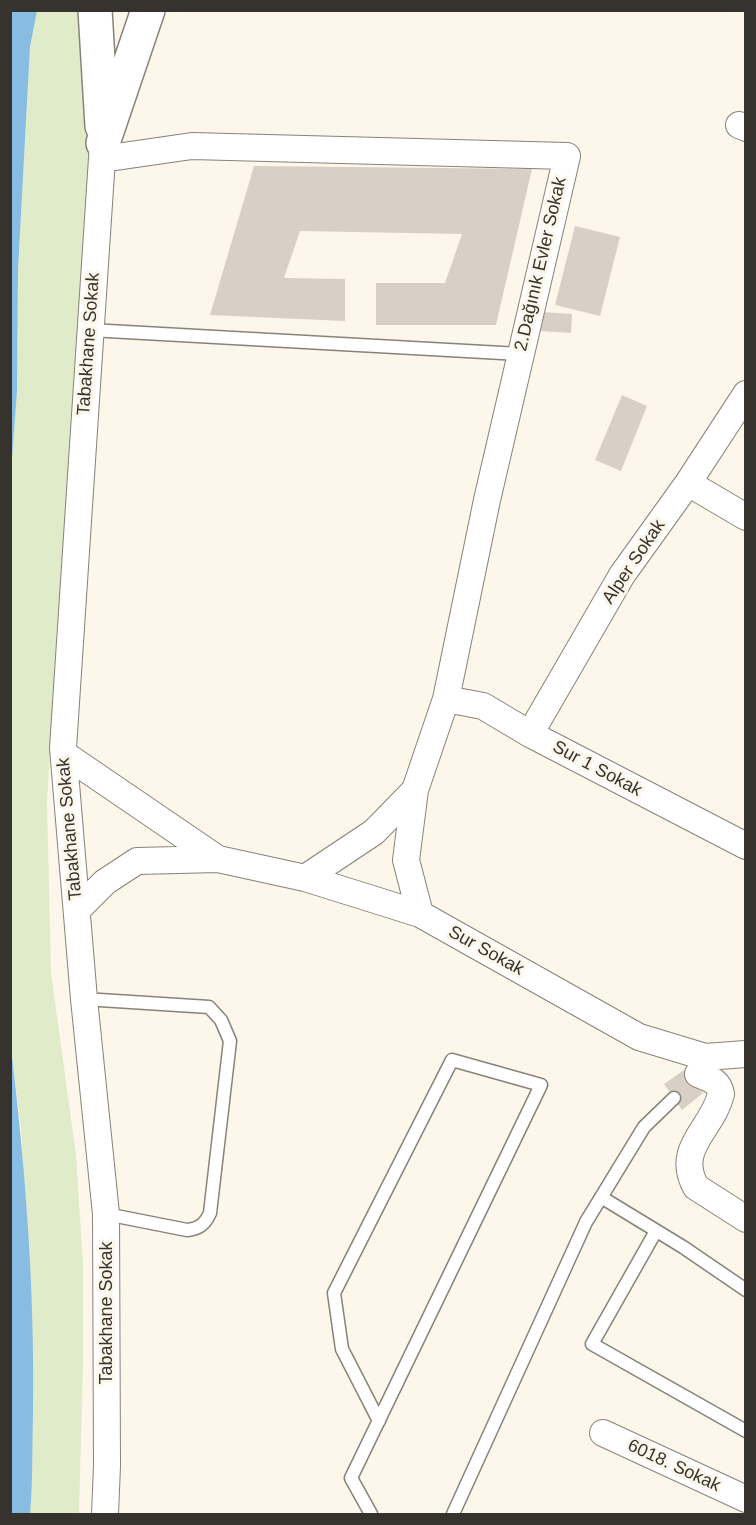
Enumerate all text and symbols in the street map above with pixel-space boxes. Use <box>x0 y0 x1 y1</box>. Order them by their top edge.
street label: 2.Dağınık Evler Sokak <box>510 175 572 353</box>
street label: Tabakhane Sokak <box>73 272 105 416</box>
street label: Alper Sokak <box>598 516 670 608</box>
street label: Sur 1 Sokak <box>549 736 645 802</box>
street label: Tabakhane Sokak <box>53 757 87 901</box>
street label: Sur Sokak <box>444 921 528 981</box>
street label: Tabakhane Sokak <box>96 1241 118 1385</box>
street label: 6018. Sokak <box>624 1435 724 1497</box>

